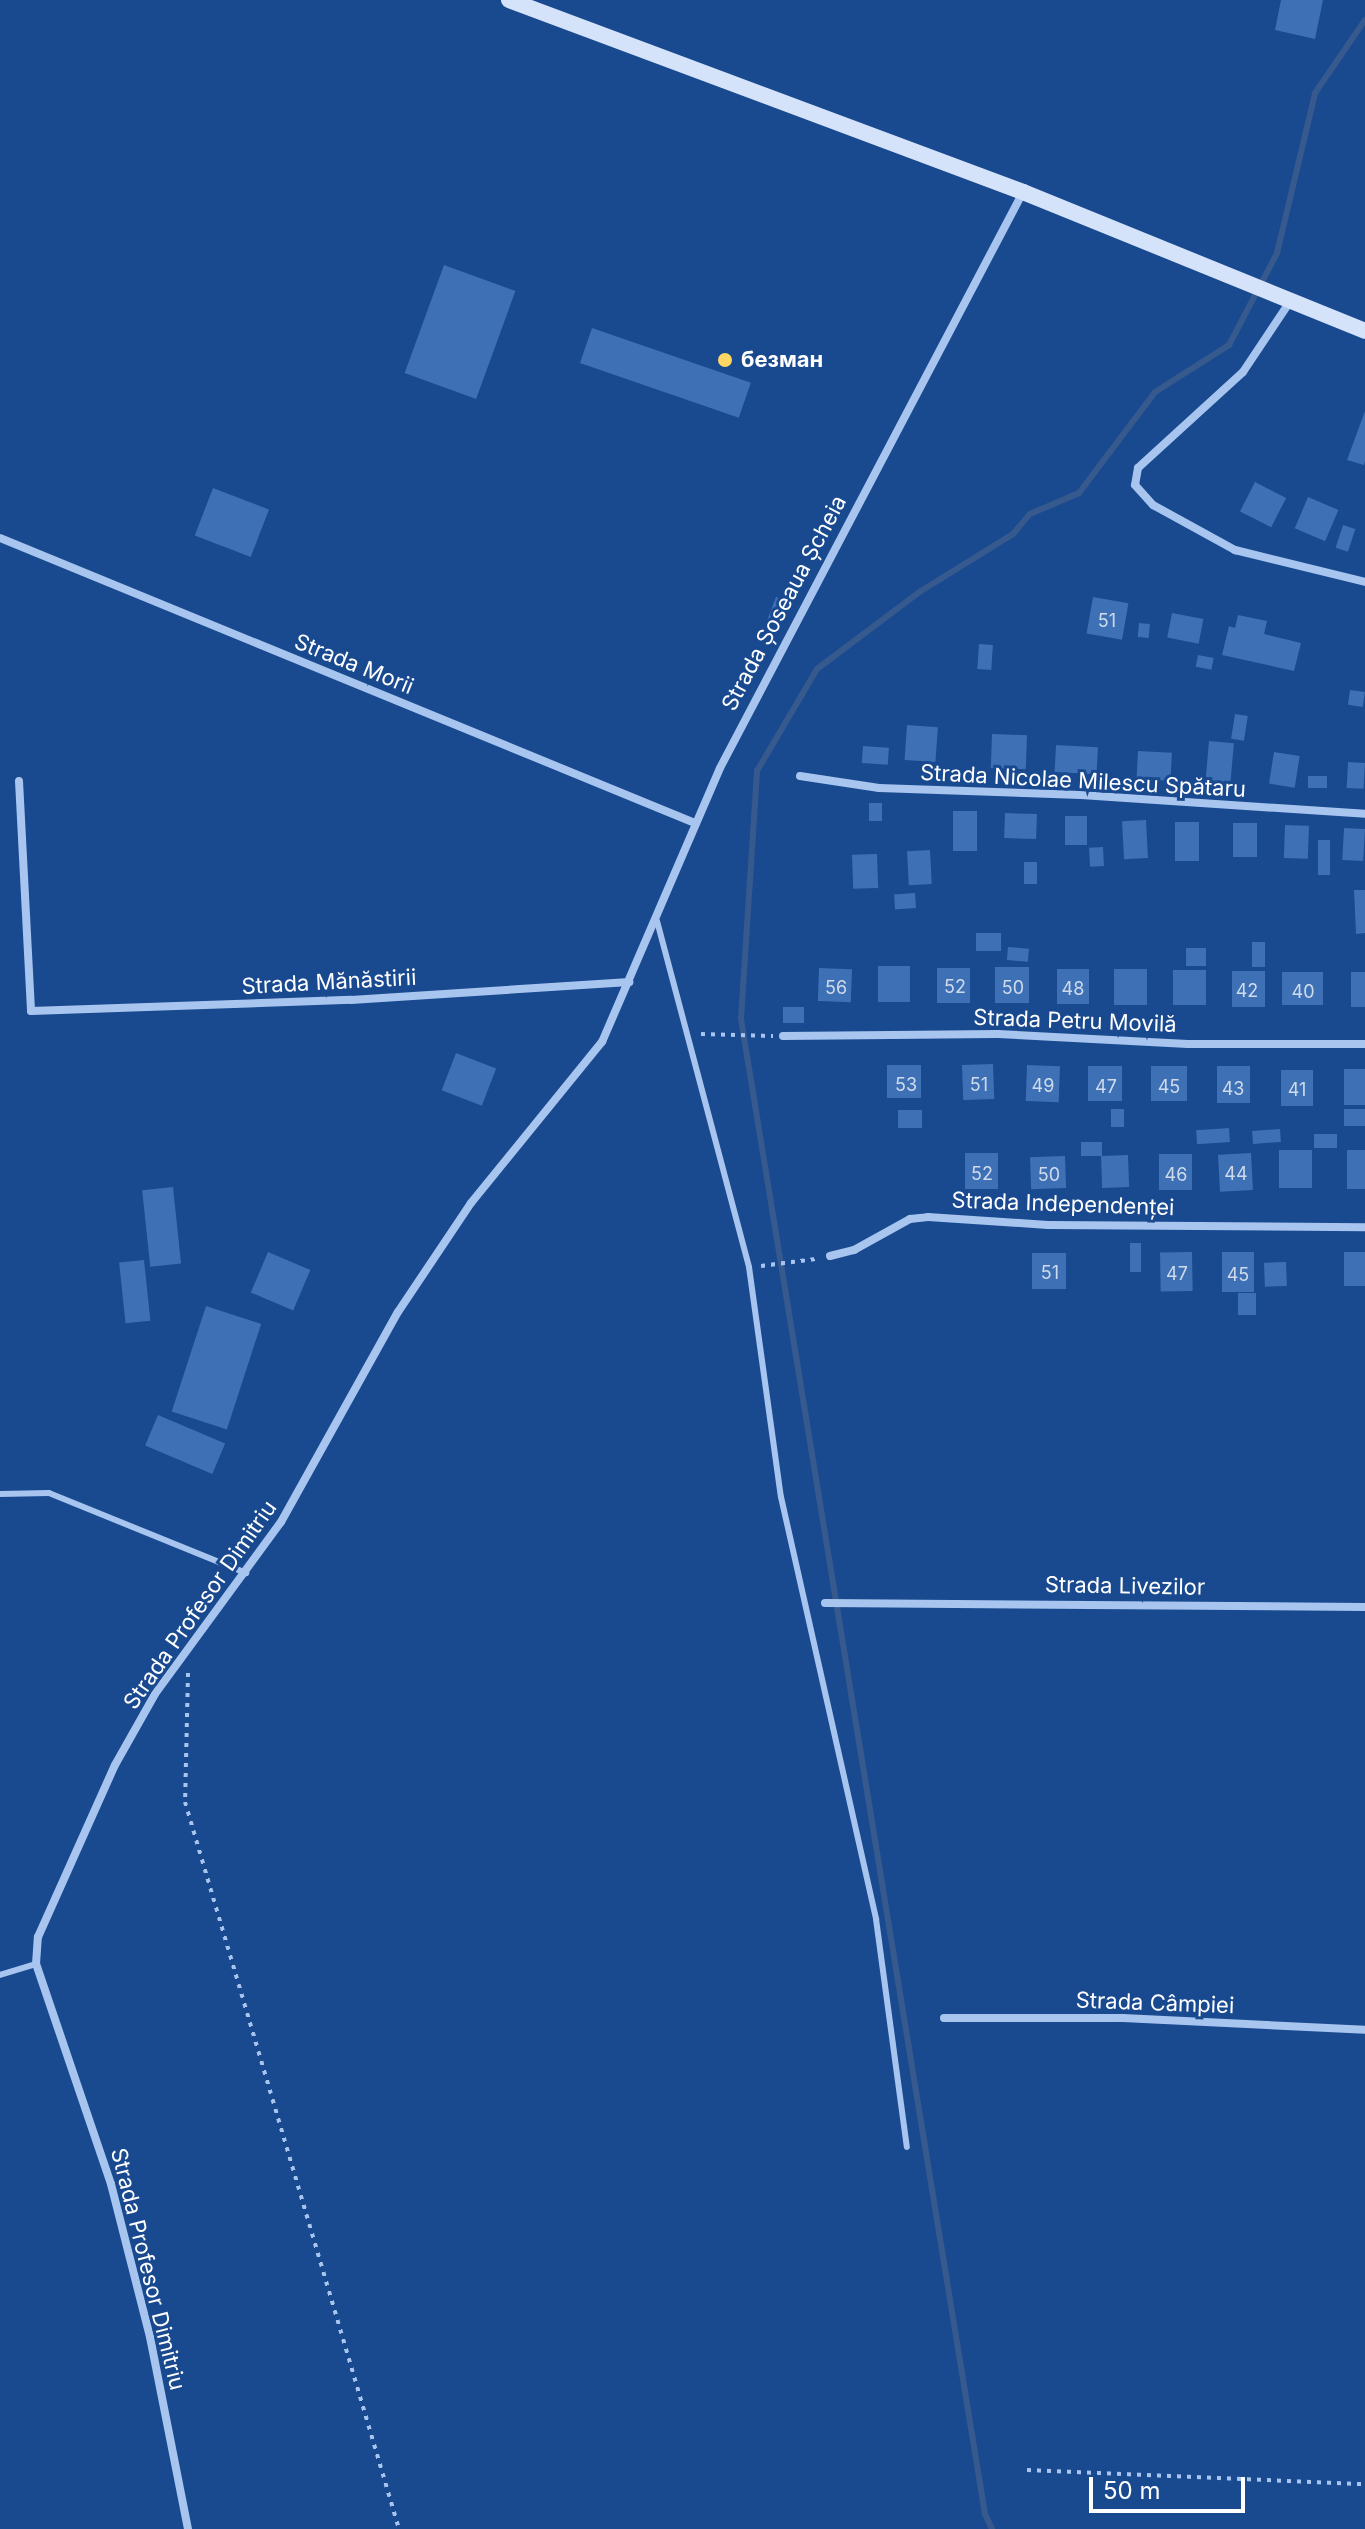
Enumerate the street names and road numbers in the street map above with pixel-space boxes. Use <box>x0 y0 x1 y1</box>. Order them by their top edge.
street label: Strada Șoseaua Șcheia <box>716 491 852 715</box>
street label: Strada Morii <box>291 628 417 700</box>
street label: Strada Nicolae Milescu Spătaru <box>919 759 1247 803</box>
street label: Strada Mănăstirii <box>241 964 417 1000</box>
street label: Strada Petru Movilă <box>973 1004 1177 1038</box>
street label: Strada Independenței <box>951 1187 1175 1221</box>
street label: Strada Profesor Dimitriu <box>118 1496 282 1714</box>
street label: Strada Livezilor <box>1045 1571 1205 1601</box>
street label: Strada Câmpiei <box>1075 1987 1235 2019</box>
street label: Strada Profesor Dimitriu <box>105 2145 191 2393</box>

